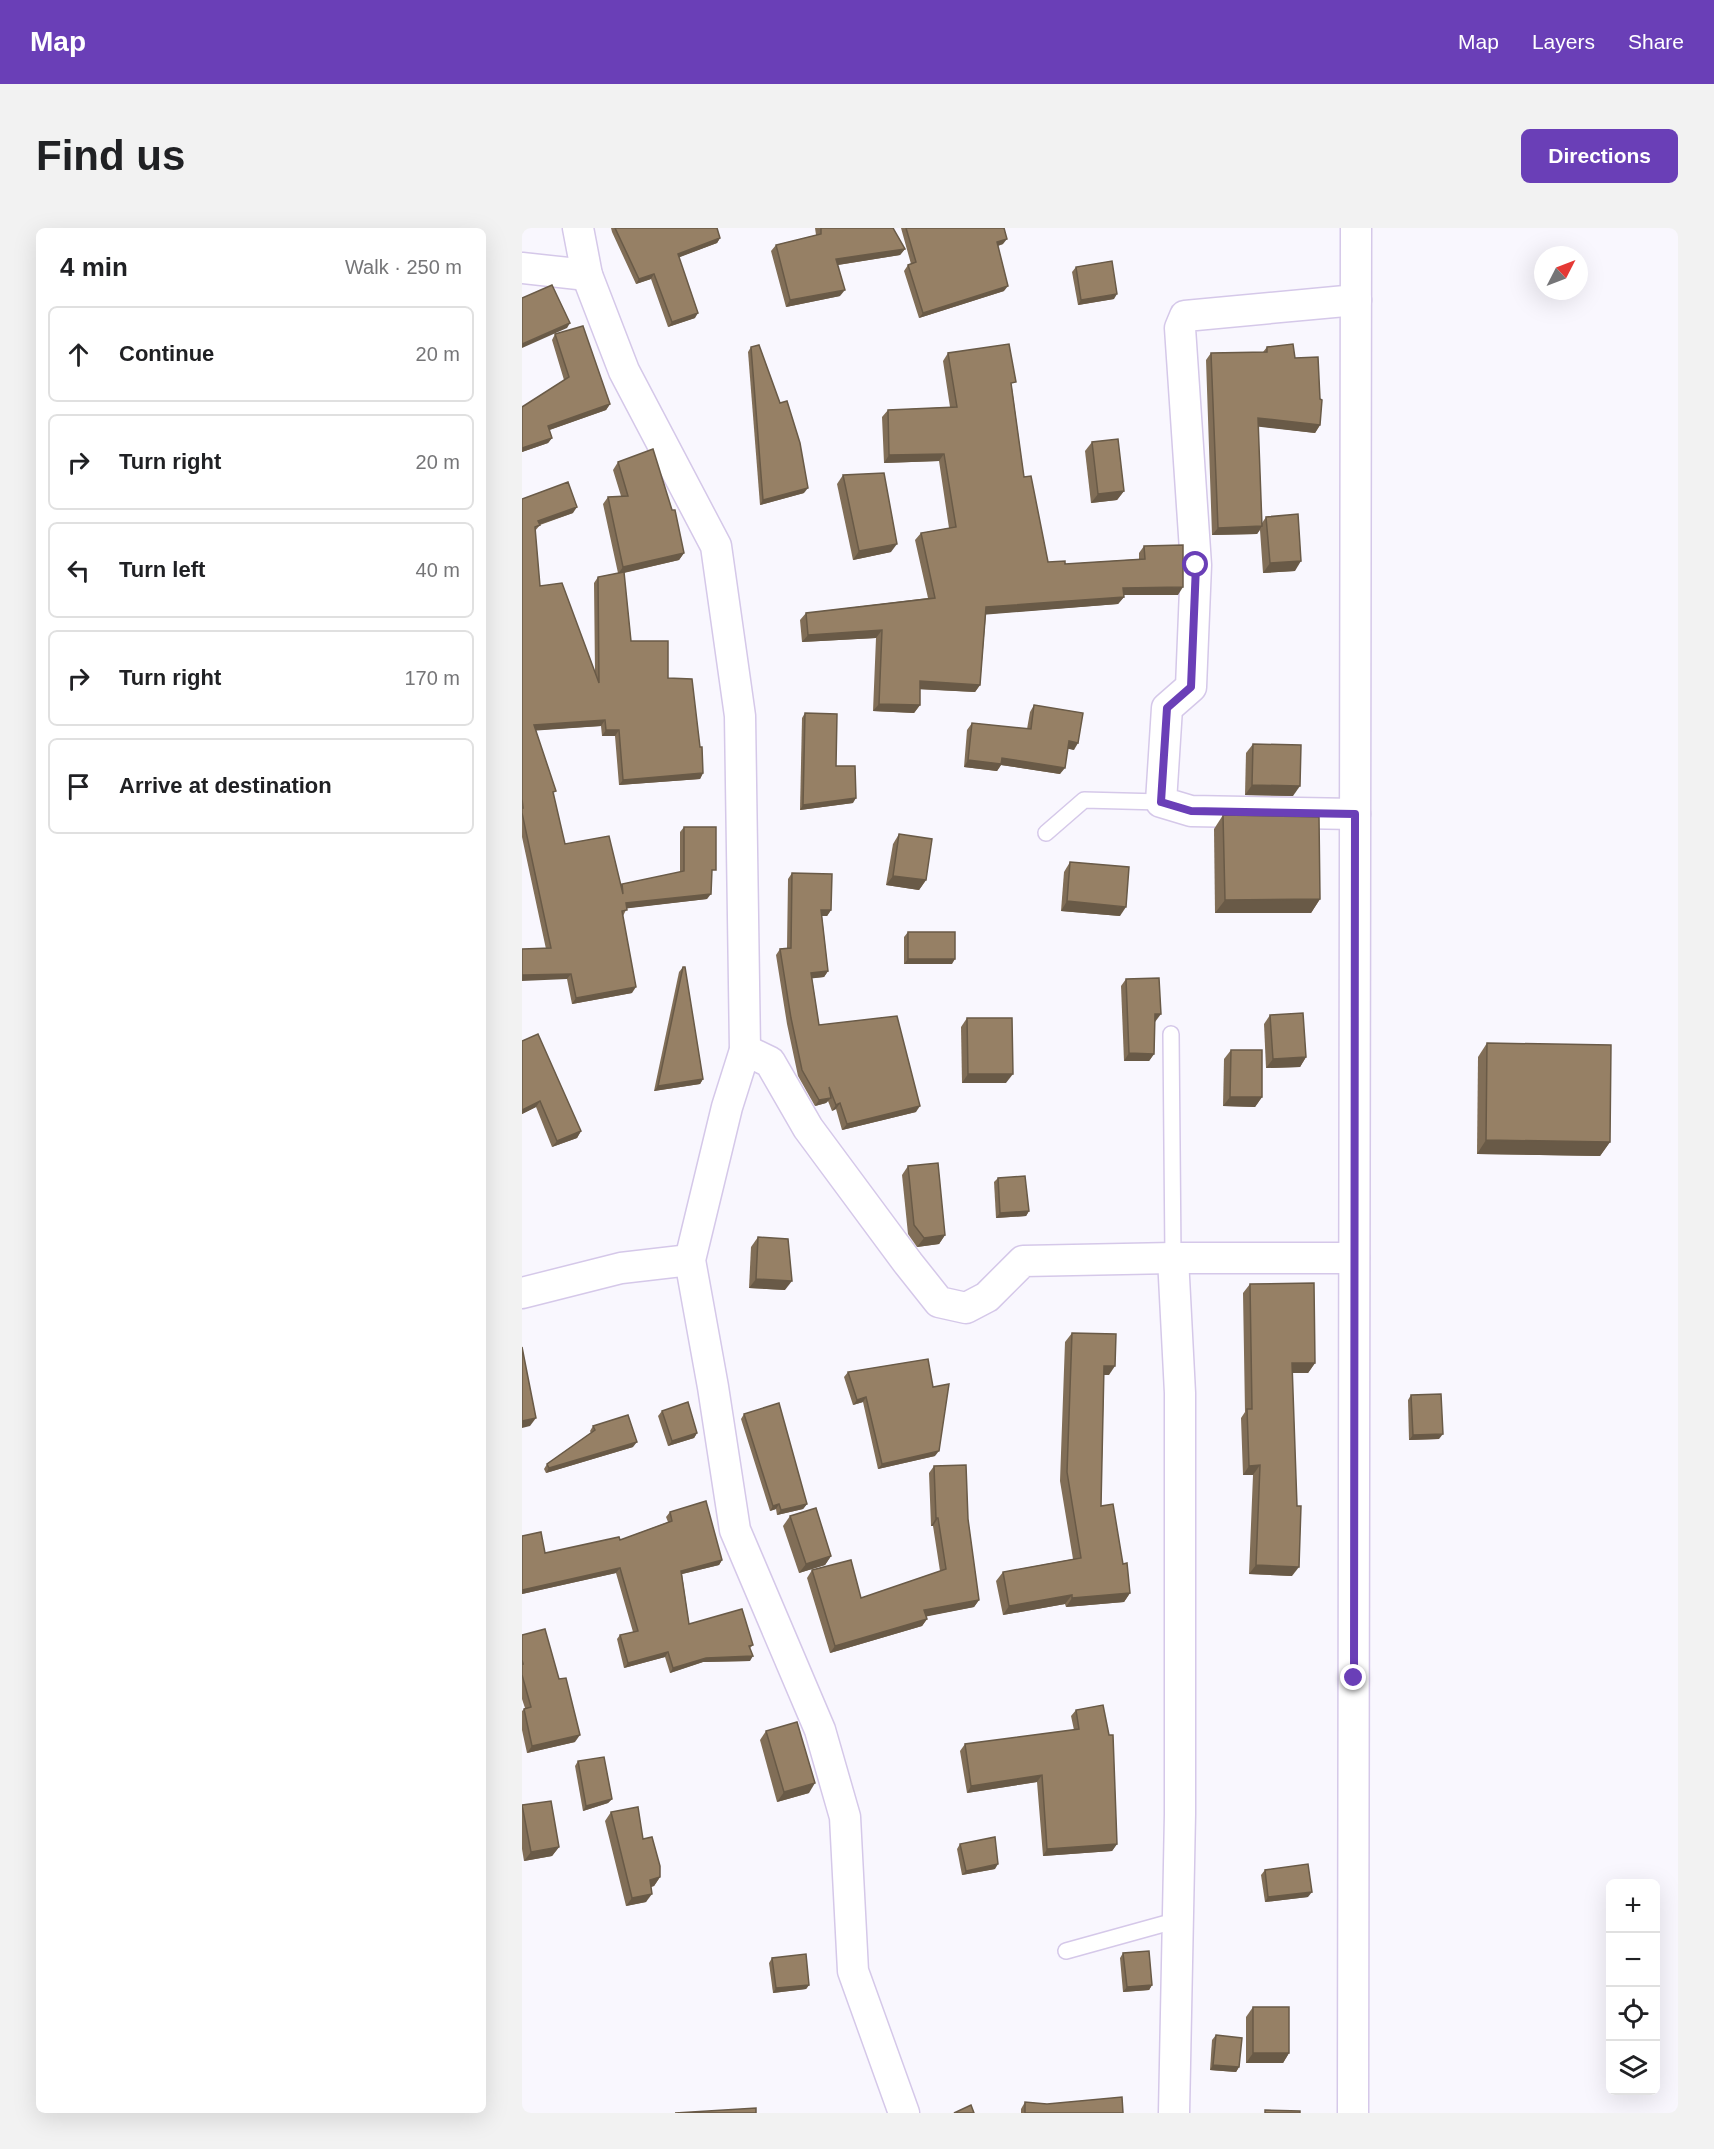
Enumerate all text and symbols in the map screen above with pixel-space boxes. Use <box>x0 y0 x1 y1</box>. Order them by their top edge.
text: Map <box>30 26 86 57</box>
text: Map <box>1458 30 1499 53</box>
text: Layers <box>1532 30 1595 53</box>
text: Share <box>1628 30 1684 53</box>
button: Directions <box>1521 129 1678 183</box>
text: Find us <box>36 132 185 179</box>
north arrow <box>1534 246 1588 300</box>
text: 4 min <box>60 252 128 282</box>
text: Walk · 250 m <box>345 256 462 278</box>
icon: ahead <box>62 338 95 371</box>
text: Continue <box>119 341 214 366</box>
text: 20 m <box>416 343 460 365</box>
icon: right <box>62 446 95 479</box>
text: Turn right <box>119 449 221 474</box>
text: 20 m <box>416 451 460 473</box>
route start <box>1182 551 1208 577</box>
icon: left <box>62 554 95 587</box>
text: Turn left <box>119 557 205 582</box>
text: 40 m <box>416 559 460 581</box>
icon: right <box>62 662 95 695</box>
text: Turn right <box>119 665 221 690</box>
text: 170 m <box>404 667 460 689</box>
icon: arrive <box>62 770 95 803</box>
text: Arrive at destination <box>119 773 332 798</box>
route end <box>1340 1664 1366 1690</box>
map controls <box>1606 1879 1660 2095</box>
button: + <box>1606 1879 1660 1933</box>
button: − <box>1606 1933 1660 1987</box>
button: locate <box>1606 1987 1660 2041</box>
button: layers <box>1606 2041 1660 2095</box>

